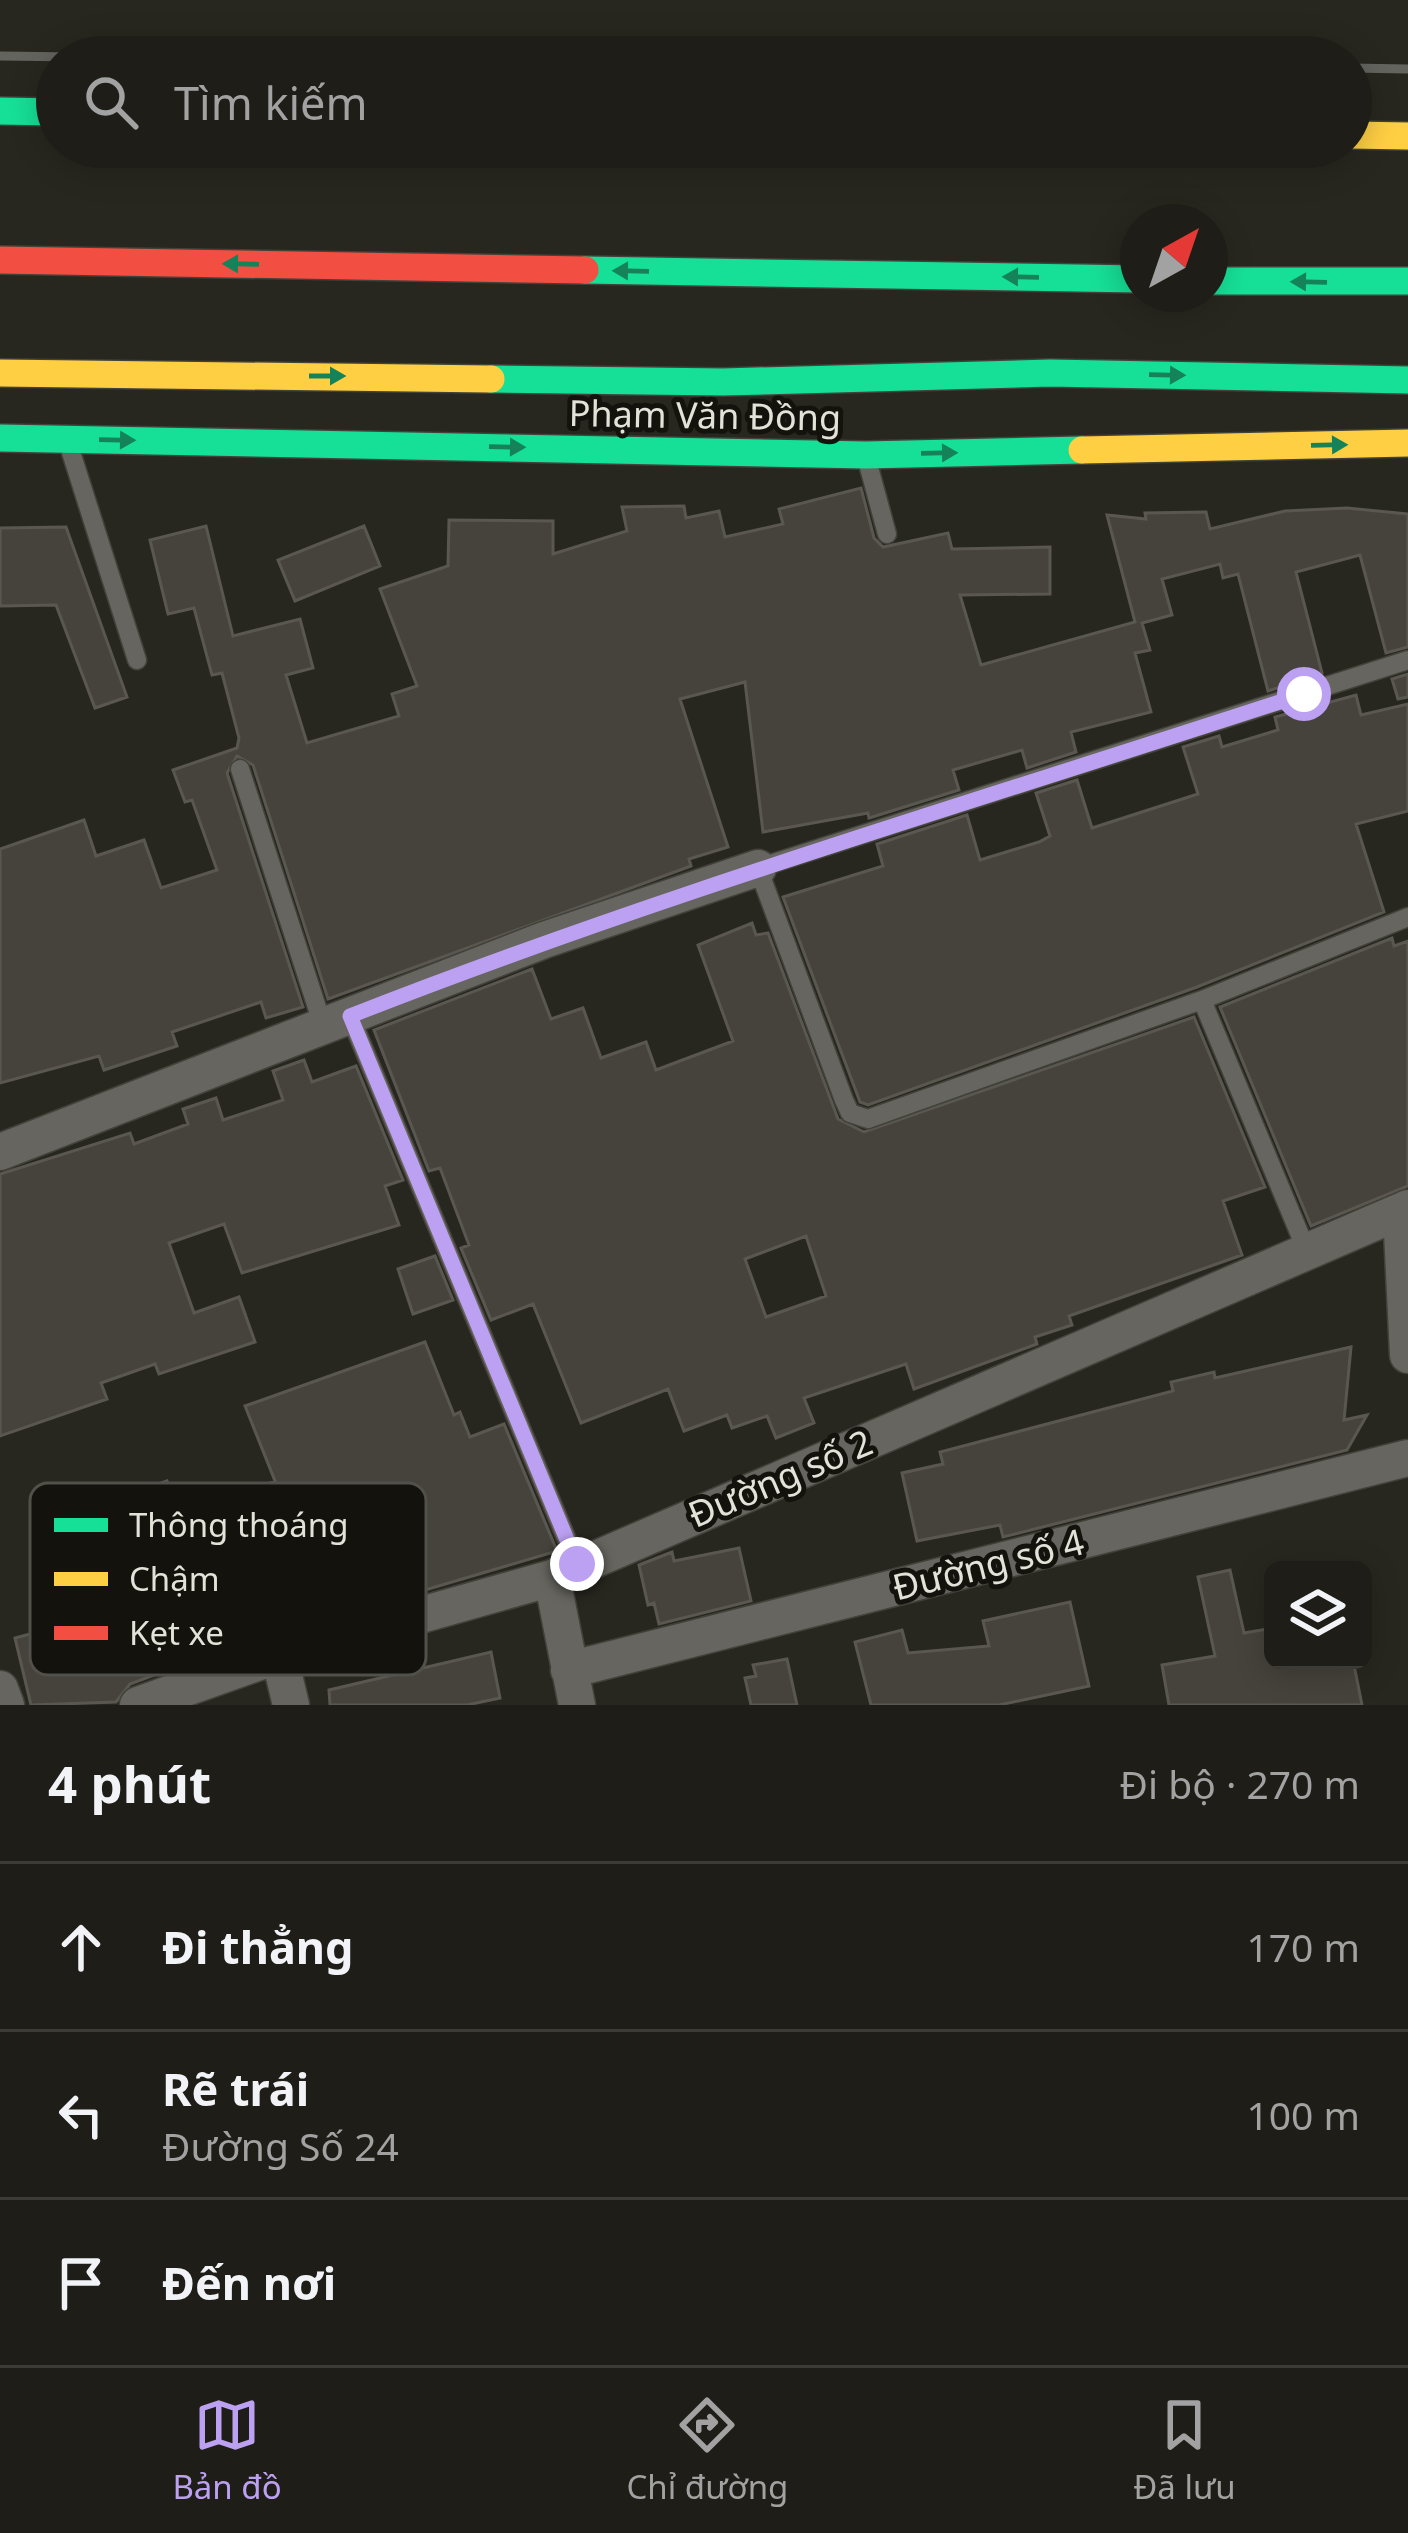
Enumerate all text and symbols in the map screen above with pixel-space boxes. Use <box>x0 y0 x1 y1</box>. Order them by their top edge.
search box <box>36 36 1372 168</box>
icon: search <box>78 69 144 135</box>
text: Tìm kiếm <box>174 72 368 133</box>
north arrow <box>1120 204 1228 312</box>
one-way arrow <box>221 254 259 274</box>
one-way arrow <box>611 261 649 280</box>
one-way arrow <box>1001 268 1039 287</box>
one-way arrow <box>1289 272 1327 292</box>
one-way arrow <box>309 366 347 386</box>
one-way arrow <box>1149 366 1187 385</box>
street label: Phạm Văn Đồng <box>568 388 842 442</box>
one-way arrow <box>99 430 137 449</box>
one-way arrow <box>1311 436 1349 455</box>
one-way arrow <box>489 437 527 456</box>
one-way arrow <box>921 444 959 463</box>
route start <box>1277 667 1331 721</box>
street label: Đường số 2 <box>680 1417 880 1539</box>
legend <box>30 1483 426 1675</box>
text: Thông thoáng <box>129 1502 348 1547</box>
street label: Đường số 4 <box>887 1517 1089 1611</box>
route end <box>550 1537 604 1591</box>
text: Chậm <box>129 1556 220 1601</box>
map controls <box>1264 1561 1372 1669</box>
button: layers <box>1264 1561 1372 1669</box>
text: Kẹt xe <box>129 1610 224 1655</box>
text: 4 phút <box>48 1748 211 1818</box>
text: Đi bộ · 270 m <box>1119 1757 1360 1810</box>
icon: ahead <box>48 1914 114 1980</box>
text: Đi thẳng <box>162 1916 354 1977</box>
text: 170 m <box>1246 1920 1360 1973</box>
text: Rẽ trái <box>162 2058 309 2119</box>
icon: left <box>48 2082 114 2148</box>
text: 100 m <box>1246 2088 1360 2141</box>
text: Đường Số 24 <box>162 2119 399 2172</box>
icon: arrive <box>48 2250 114 2316</box>
text: Đến nơi <box>162 2252 336 2313</box>
tab: Bản đồ <box>172 2392 282 2509</box>
tab: Chỉ đường <box>626 2392 788 2509</box>
tab: Đã lưu <box>1133 2392 1236 2509</box>

